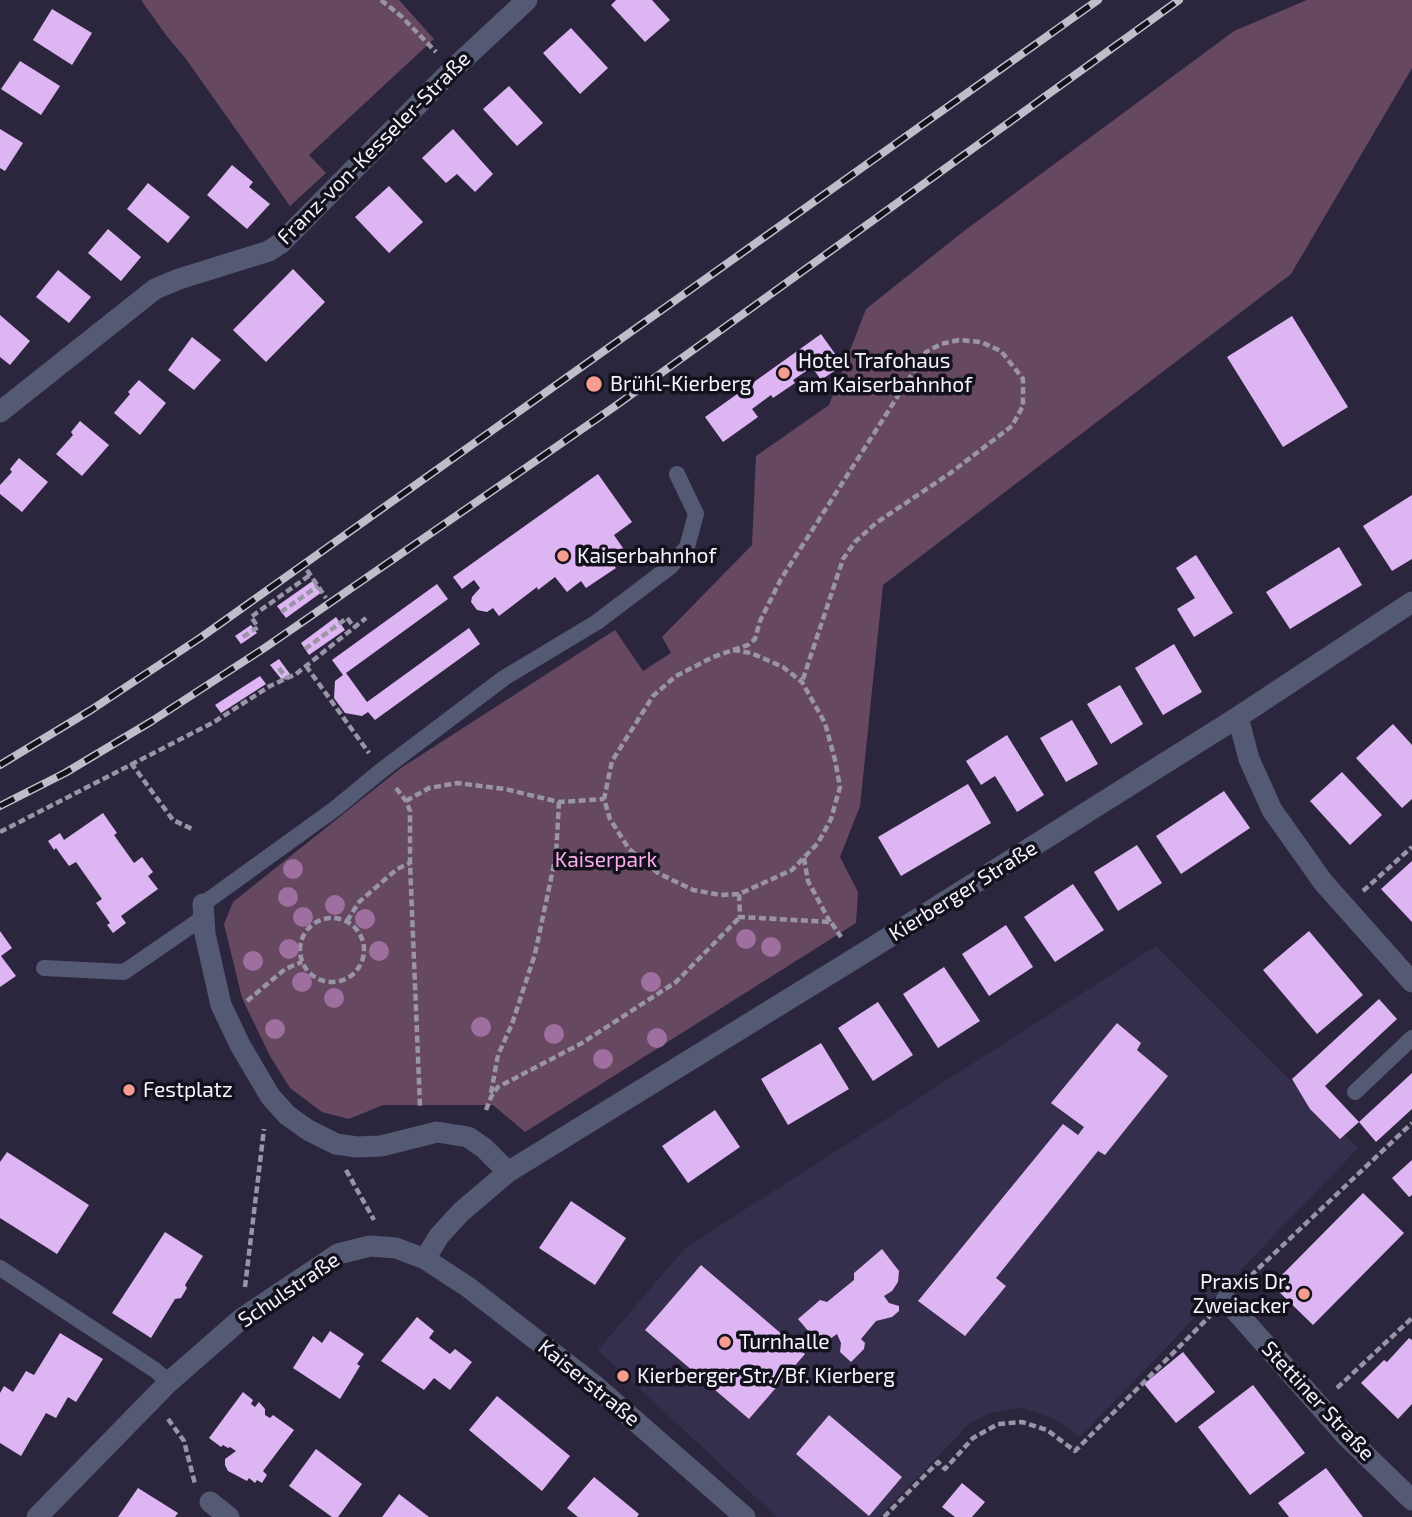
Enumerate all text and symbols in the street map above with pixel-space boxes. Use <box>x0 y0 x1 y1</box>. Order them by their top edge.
street label: Franz-von-Kesseler-Straße <box>272 46 476 250</box>
place label: Hotel Trafohaus am Kaiserbahnhof <box>798 348 972 398</box>
marker: Hotel Trafohaus am Kaiserbahnhof <box>776 365 792 381</box>
place label: Brühl-Kierberg <box>610 371 751 397</box>
marker: Brühl-Kierberg <box>584 374 604 394</box>
place label: Kaiserbahnhof <box>577 543 717 569</box>
marker: Kaiserbahnhof <box>555 548 571 564</box>
street label: Kierberger Straße <box>884 835 1042 947</box>
park label: Kaiserpark <box>555 847 657 873</box>
place label: Festplatz <box>143 1077 233 1103</box>
marker: Festplatz <box>121 1082 137 1098</box>
street label: Schulstraße <box>234 1247 344 1333</box>
place label: Praxis Dr. Zweiacker <box>1193 1269 1290 1319</box>
marker: Praxis Dr. Zweiacker <box>1296 1286 1312 1302</box>
place label: Turnhalle <box>739 1329 829 1355</box>
street label: Kaiserstraße <box>533 1334 645 1432</box>
marker: Turnhalle <box>717 1334 733 1350</box>
street label: Stettiner Straße <box>1256 1336 1380 1466</box>
place label: Kierberger Str./Bf. Kierberg <box>637 1363 895 1389</box>
marker: Kierberger Str./Bf. Kierberg <box>615 1368 631 1384</box>

